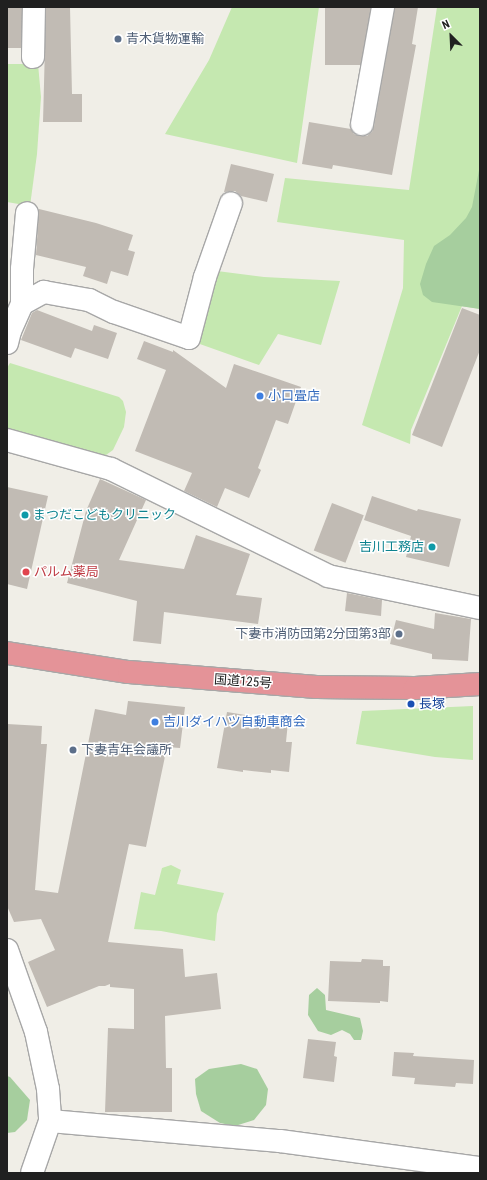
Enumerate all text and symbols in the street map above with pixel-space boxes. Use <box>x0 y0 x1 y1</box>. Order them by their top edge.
north arrow <box>431 16 471 56</box>
text: N <box>440 17 452 32</box>
place label: 青木貨物運輸 <box>126 31 204 47</box>
marker: 青木貨物運輸 <box>113 34 123 44</box>
place label: 小口畳店 <box>268 388 320 404</box>
marker: 小口畳店 <box>255 391 265 401</box>
place label: まつだこどもクリニック <box>33 507 176 523</box>
marker: まつだこどもクリニック <box>20 510 30 520</box>
place label: 吉川工務店 <box>359 539 424 555</box>
marker: 吉川工務店 <box>427 542 437 552</box>
place label: パルム薬局 <box>34 564 99 580</box>
marker: パルム薬局 <box>21 567 31 577</box>
place label: 下妻市消防団第2分団第3部 <box>235 626 391 642</box>
marker: 下妻市消防団第2分団第3部 <box>394 629 404 639</box>
street label: 国道125号 <box>213 672 273 692</box>
place label: 長塚 <box>419 696 445 712</box>
marker: 長塚 <box>406 699 416 709</box>
place label: 吉川ダイハツ自動車商会 <box>163 714 306 730</box>
marker: 吉川ダイハツ自動車商会 <box>150 717 160 727</box>
place label: 下妻青年会議所 <box>81 742 172 758</box>
marker: 下妻青年会議所 <box>68 745 78 755</box>

